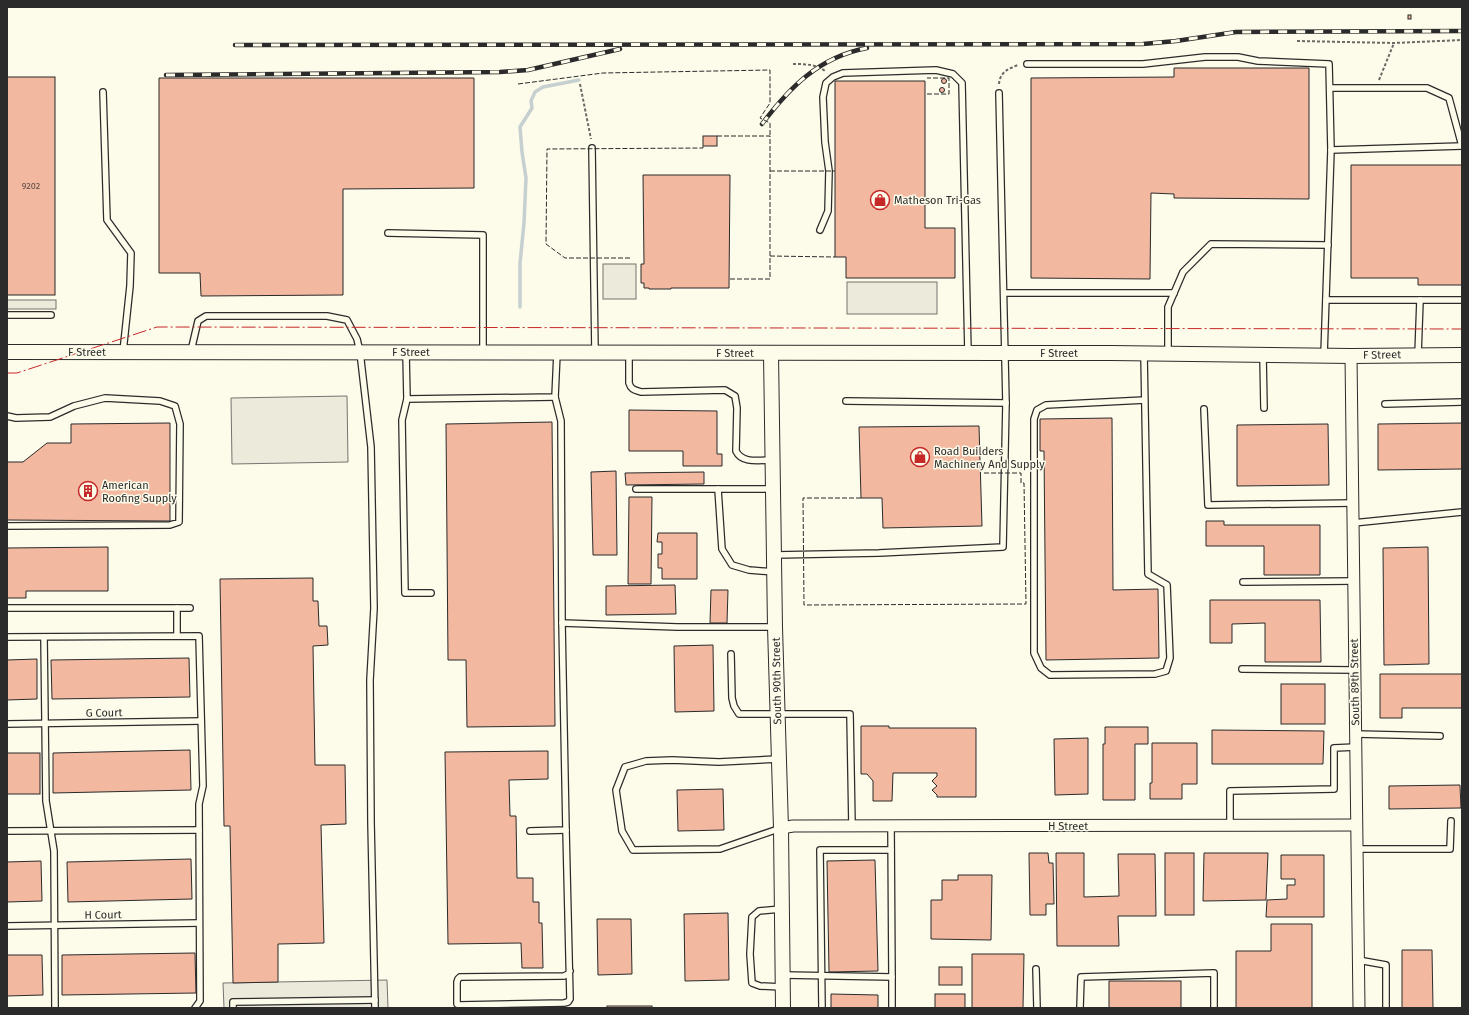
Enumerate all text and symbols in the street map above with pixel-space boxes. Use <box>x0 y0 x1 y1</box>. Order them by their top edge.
house number: 9202 <box>22 181 40 191</box>
shop icon: Matheson Tri-Gas <box>869 189 891 211</box>
place label: Matheson Tri-Gas <box>894 194 981 207</box>
street label: F Street <box>68 346 106 359</box>
street label: F Street <box>392 346 430 359</box>
street label: F Street <box>716 347 754 360</box>
street label: F Street <box>1040 347 1078 360</box>
street label: F Street <box>1363 348 1401 362</box>
place label: Road Builders Machinery And Supply <box>934 445 1045 471</box>
shop icon: Road Builders Machinery And Supply <box>909 446 931 468</box>
place label: American Roofing Supply <box>102 479 177 505</box>
building icon: American Roofing Supply <box>77 480 99 502</box>
street label: South 90th Street <box>770 637 784 725</box>
street label: South 89th Street <box>1348 638 1362 726</box>
street label: G Court <box>85 706 123 720</box>
street label: H Street <box>1048 820 1088 833</box>
street label: H Court <box>84 908 122 922</box>

